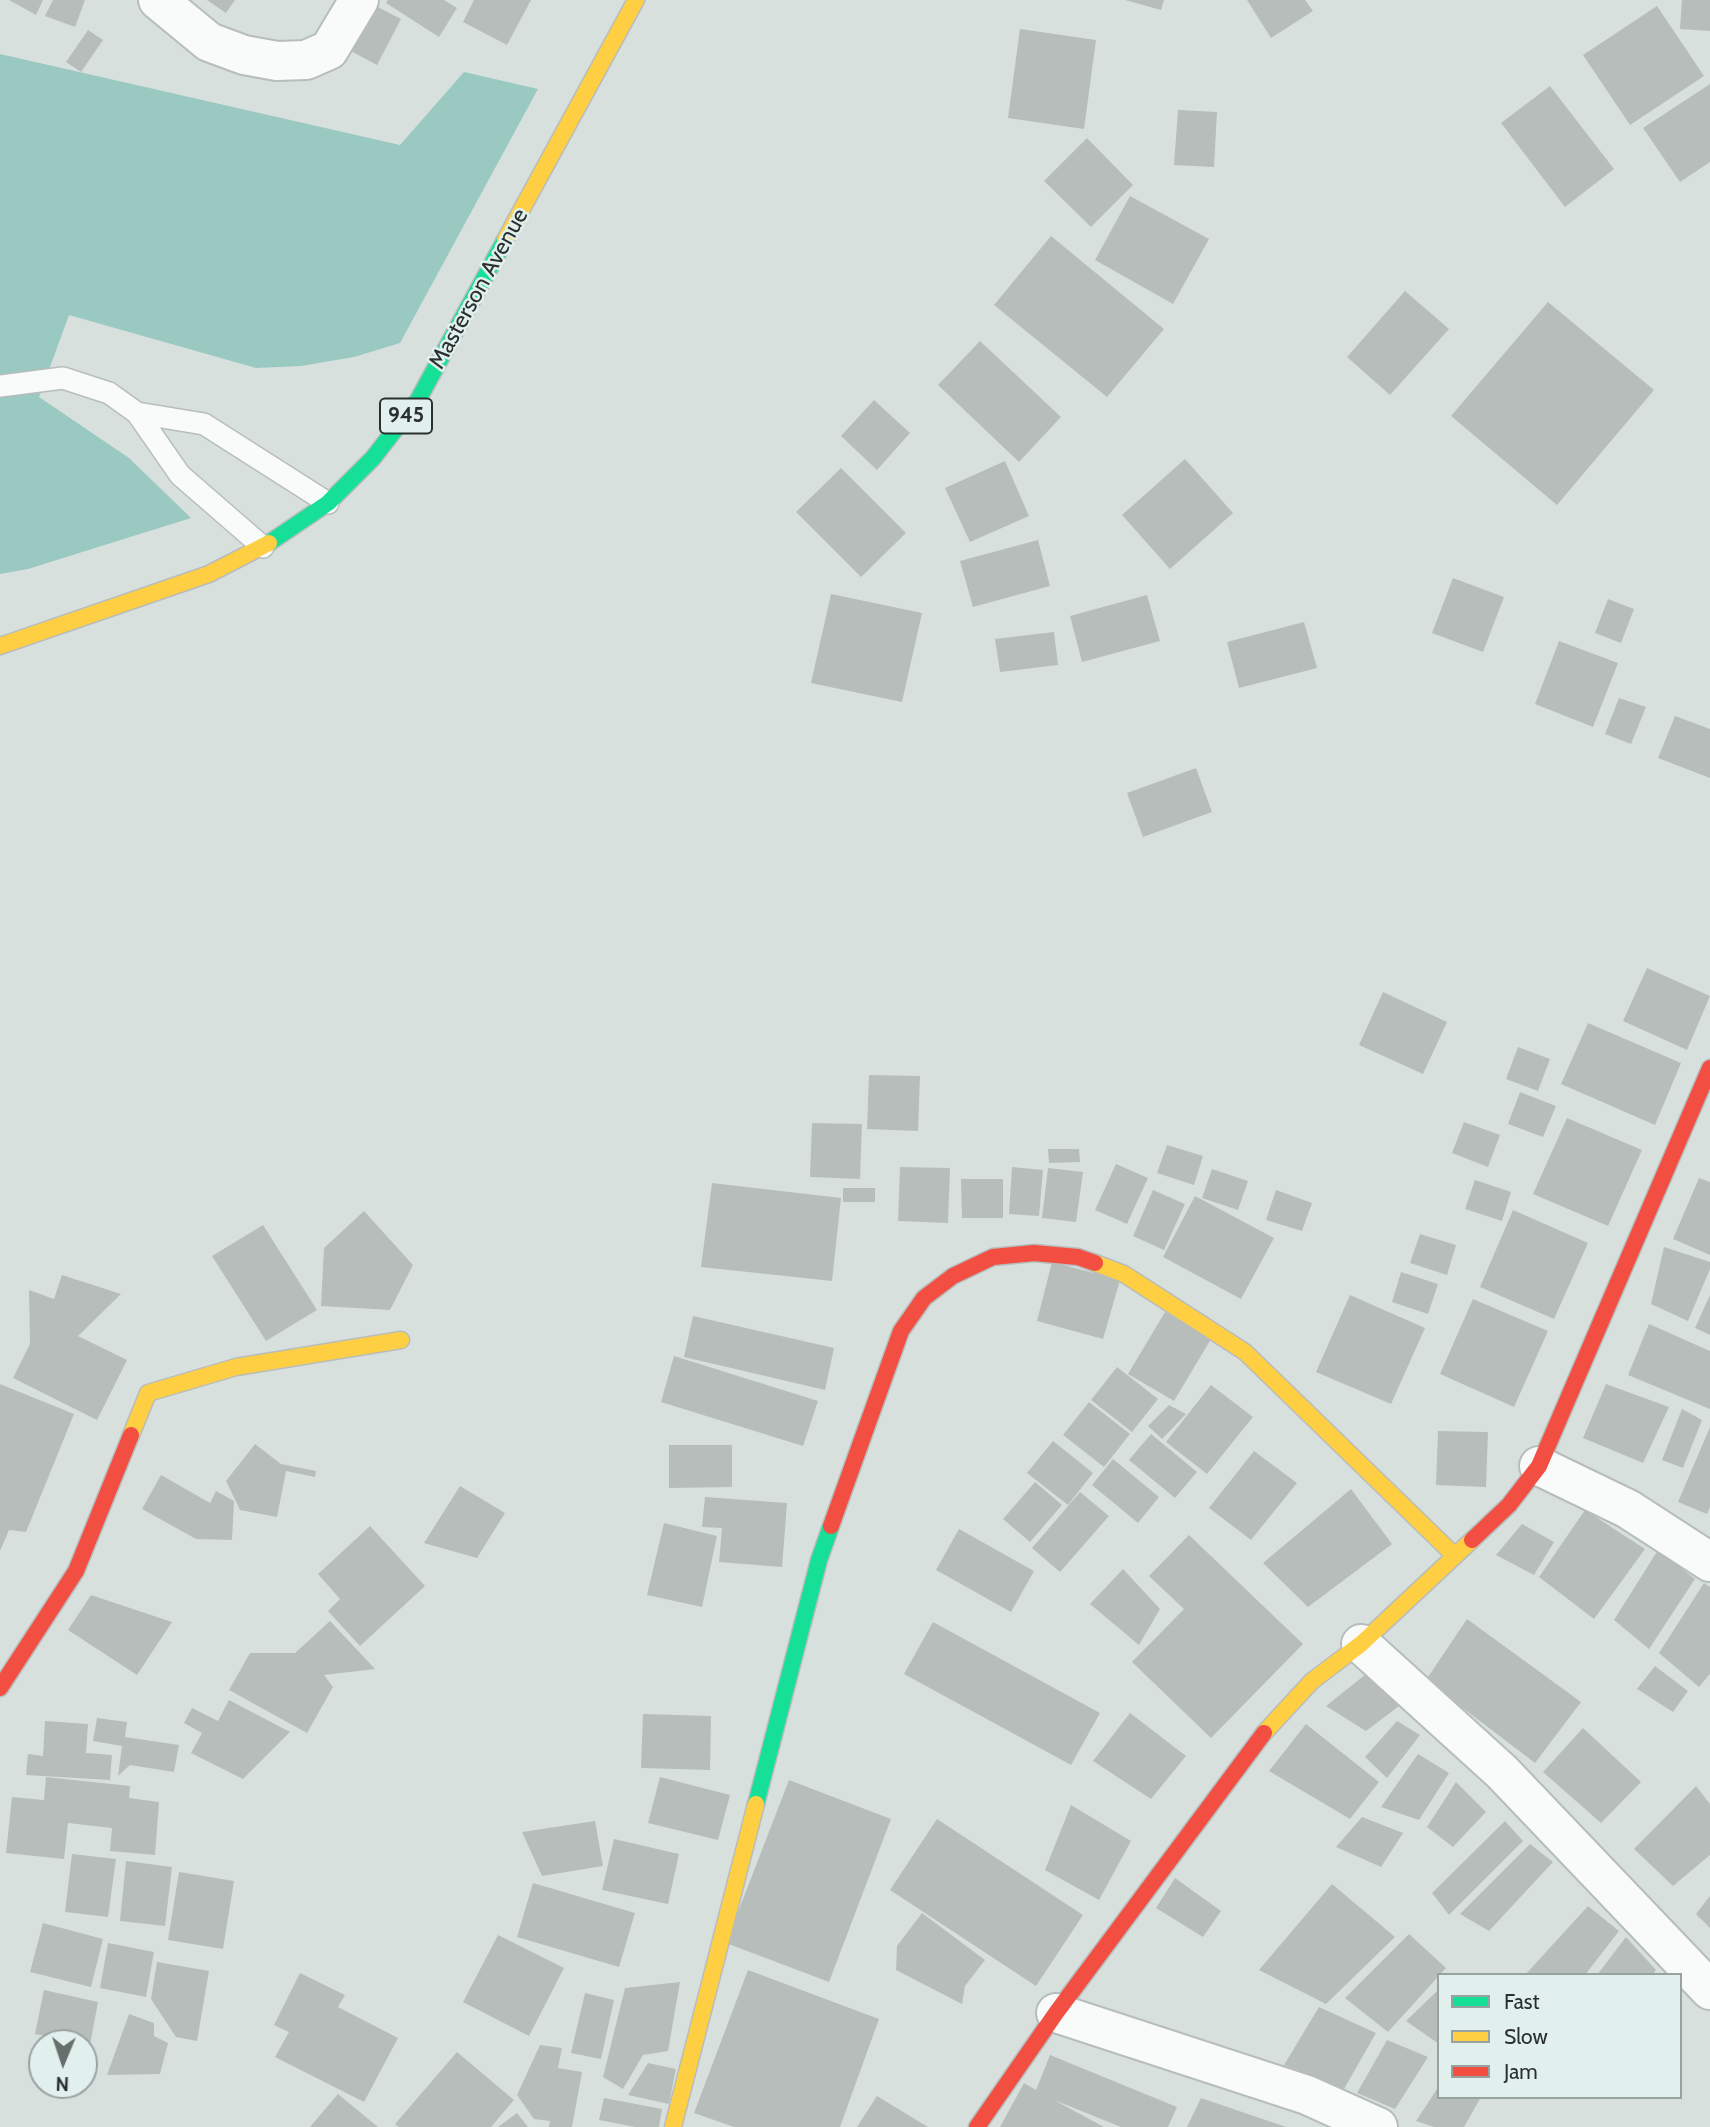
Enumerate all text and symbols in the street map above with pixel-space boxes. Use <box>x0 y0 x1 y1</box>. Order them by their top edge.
street label: Masterson Avenue <box>424 204 534 374</box>
road number: 945 <box>380 398 432 434</box>
legend <box>1437 1973 1682 2099</box>
text: Fast <box>1504 1989 1540 2014</box>
text: Slow <box>1504 2024 1548 2049</box>
north arrow <box>28 2029 98 2099</box>
text: Jam <box>1504 2059 1538 2084</box>
text: N <box>55 2072 69 2095</box>

